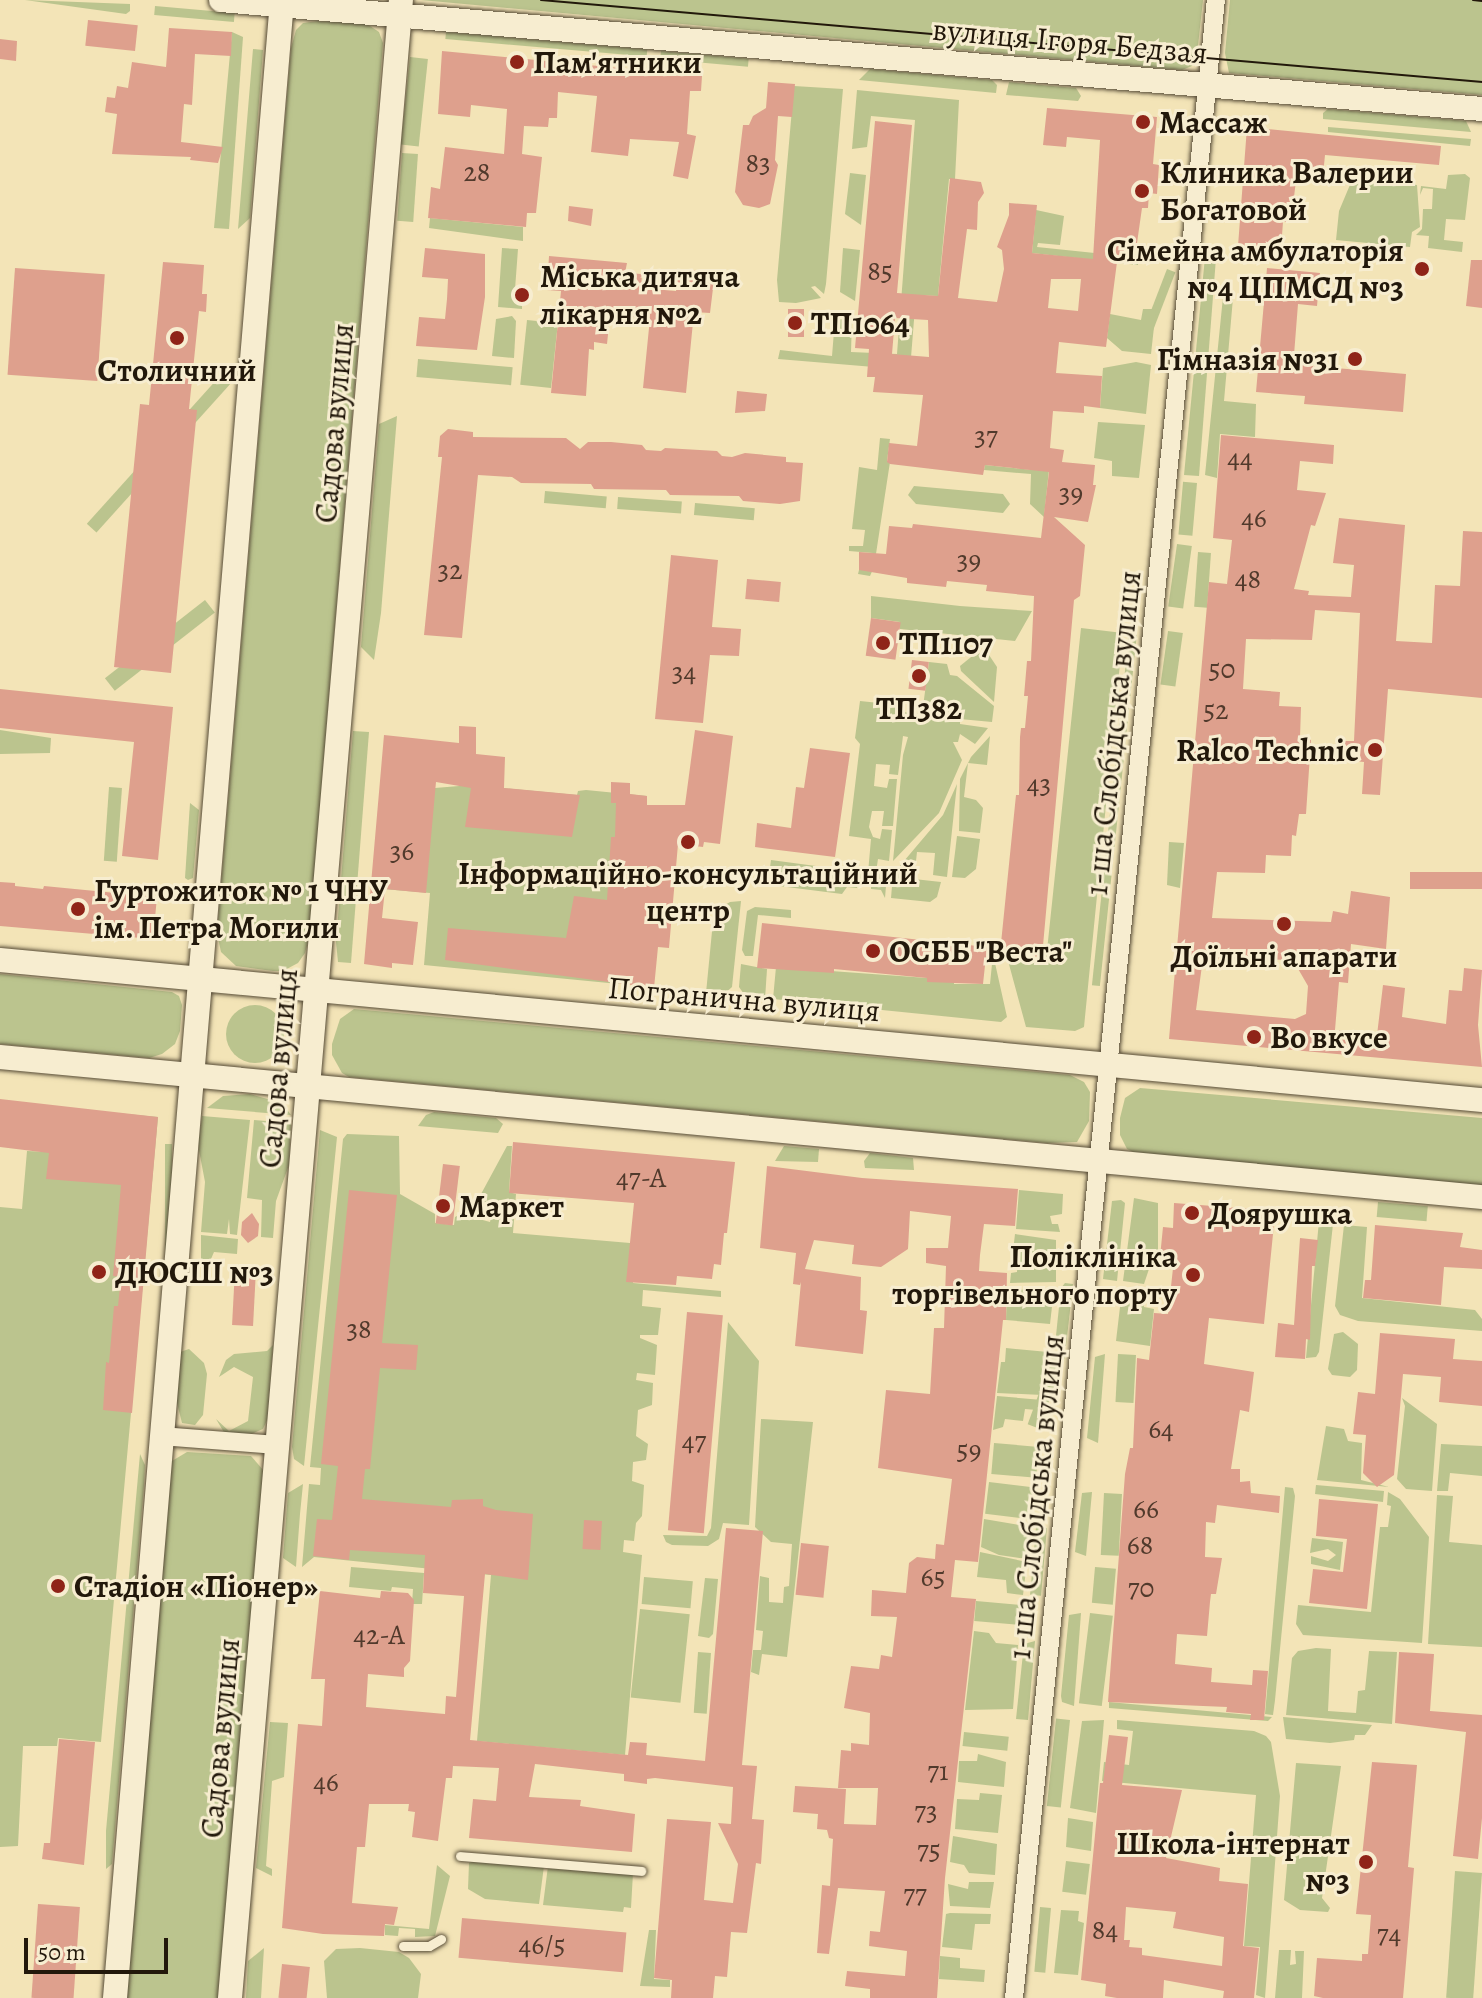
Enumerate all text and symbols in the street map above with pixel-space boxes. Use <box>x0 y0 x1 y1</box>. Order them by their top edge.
street label: вулиця Ігоря Бедзая <box>931 10 1209 72</box>
place label: Пам'ятники <box>533 43 702 81</box>
marker: Пам'ятники <box>508 53 526 71</box>
place label: Массаж <box>1159 103 1268 141</box>
marker: Массаж <box>1134 113 1152 131</box>
house number: 83 <box>745 146 771 180</box>
place label: Клиника Валерии Богатовой <box>1160 154 1414 229</box>
house number: 28 <box>464 155 490 189</box>
marker: Клиника Валерии Богатовой <box>1131 180 1153 202</box>
place label: Сімейна амбулаторія №4 ЦПМСД №3 <box>1107 232 1404 307</box>
house number: 85 <box>867 254 893 288</box>
place label: Міська дитяча лікарня №2 <box>540 258 740 333</box>
marker: Сімейна амбулаторія №4 ЦПМСД №3 <box>1411 258 1433 280</box>
marker: Міська дитяча лікарня №2 <box>511 284 533 306</box>
place label: ТП1064 <box>811 304 910 342</box>
marker: ТП1064 <box>786 314 804 332</box>
street label: Садова вулиця <box>306 321 362 525</box>
marker: Столичний <box>168 329 186 347</box>
place label: Гімназія №31 <box>1157 340 1339 378</box>
marker: Гімназія №31 <box>1346 350 1364 368</box>
place label: Столичний <box>98 351 256 389</box>
house number: 37 <box>974 419 998 453</box>
house number: 44 <box>1227 441 1253 475</box>
house number: 39 <box>1059 476 1083 510</box>
house number: 46 <box>1241 501 1267 535</box>
house number: 39 <box>957 543 981 577</box>
house number: 32 <box>438 553 462 587</box>
house number: 48 <box>1235 562 1261 596</box>
street label: 1-ша Слобідська вулиця <box>1077 569 1149 897</box>
place label: ТП1107 <box>899 624 993 662</box>
marker: ТП1107 <box>874 634 892 652</box>
house number: 50 <box>1209 652 1235 686</box>
house number: 34 <box>672 655 696 689</box>
marker: ТП382 <box>910 667 928 685</box>
place label: ТП382 <box>876 689 962 727</box>
house number: 52 <box>1203 693 1229 727</box>
place label: Ralco Technic <box>1176 731 1359 769</box>
marker: Ralco Technic <box>1366 741 1384 759</box>
house number: 43 <box>1027 767 1051 801</box>
marker: Інформаційно-консультаційний центр <box>679 833 697 851</box>
house number: 36 <box>390 834 414 868</box>
place label: Інформаційно-консультаційний центр <box>458 855 918 930</box>
place label: Гуртожиток № 1 ЧНУ ім. Петра Могили <box>94 872 388 947</box>
marker: Гуртожиток № 1 ЧНУ ім. Петра Могили <box>69 900 87 918</box>
marker: Доїльні апарати <box>1275 915 1293 933</box>
place label: ОСББ "Веста" <box>889 932 1073 970</box>
place label: Доїльні апарати <box>1171 937 1397 975</box>
marker: ОСББ "Веста" <box>864 942 882 960</box>
street label: Садова вулиця <box>250 966 306 1170</box>
street label: Погранична вулиця <box>606 968 882 1030</box>
place label: Во вкусе <box>1270 1018 1388 1056</box>
marker: Во вкусе <box>1245 1028 1263 1046</box>
house number: 47-А <box>616 1161 666 1195</box>
place label: Маркет <box>459 1187 564 1225</box>
place label: Доярушка <box>1208 1194 1352 1232</box>
marker: Маркет <box>434 1197 452 1215</box>
marker: Доярушка <box>1183 1204 1201 1222</box>
place label: Поліклініка торгівельного порту <box>892 1238 1177 1313</box>
place label: ДЮСШ №3 <box>115 1253 274 1291</box>
marker: ДЮСШ №3 <box>90 1263 108 1281</box>
marker: Поліклініка торгівельного порту <box>1184 1266 1202 1284</box>
house number: 38 <box>346 1312 372 1346</box>
street label: 1-ша Слобідська вулиця <box>1000 1333 1072 1661</box>
house number: 64 <box>1148 1412 1174 1446</box>
house number: 47 <box>682 1424 706 1458</box>
house number: 59 <box>957 1433 981 1467</box>
house number: 66 <box>1133 1492 1159 1526</box>
house number: 68 <box>1127 1528 1153 1562</box>
house number: 65 <box>921 1560 945 1594</box>
place label: Стадіон «Піонер» <box>74 1567 318 1605</box>
house number: 70 <box>1128 1571 1154 1605</box>
marker: Стадіон «Піонер» <box>49 1577 67 1595</box>
house number: 42-А <box>353 1618 405 1652</box>
street label: Садова вулиця <box>192 1636 248 1840</box>
house number: 71 <box>927 1754 949 1788</box>
house number: 46 <box>313 1765 339 1799</box>
house number: 73 <box>914 1794 938 1828</box>
place label: Школа-інтернат №3 <box>1116 1825 1350 1900</box>
house number: 75 <box>917 1833 941 1867</box>
marker: Школа-інтернат №3 <box>1357 1853 1375 1871</box>
house number: 77 <box>903 1877 927 1911</box>
house number: 84 <box>1092 1913 1118 1947</box>
house number: 74 <box>1377 1917 1401 1951</box>
scale bar <box>28 1922 172 1972</box>
house number: 46/5 <box>519 1928 565 1962</box>
text: 50 m <box>38 1936 86 1968</box>

